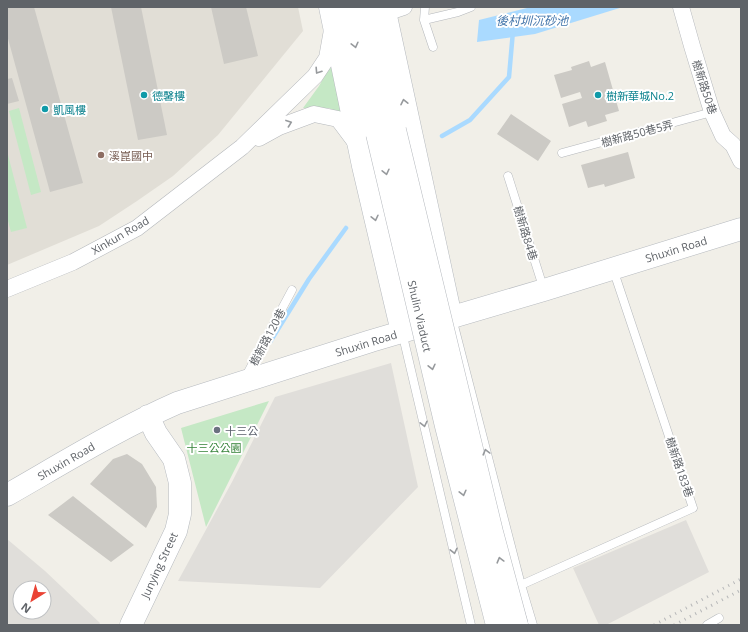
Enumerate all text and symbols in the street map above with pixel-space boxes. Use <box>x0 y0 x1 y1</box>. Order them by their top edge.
water label: 後村圳沉砂池 <box>496 12 570 29</box>
one-way arrow <box>351 42 359 48</box>
street label: 樹新路50巷 <box>689 58 721 116</box>
one-way arrow <box>315 67 323 74</box>
place label: 德馨樓 <box>152 88 185 103</box>
place label: 樹新華城No.2 <box>606 88 674 103</box>
marker: 德馨樓 <box>139 90 149 100</box>
marker: 樹新華城No.2 <box>593 90 603 100</box>
one-way arrow <box>401 99 409 105</box>
place label: 凱風樓 <box>53 102 86 117</box>
marker: 凱風樓 <box>40 104 50 114</box>
street label: 樹新路50巷5弄 <box>599 116 675 150</box>
one-way arrow <box>286 120 293 128</box>
place label: 溪崑國中 <box>109 148 153 163</box>
marker: 溪崑國中 <box>96 150 106 160</box>
one-way arrow <box>381 169 389 175</box>
street label: 樹新路84巷 <box>511 204 541 262</box>
street label: Xinkun Road <box>88 212 152 258</box>
one-way arrow <box>371 215 379 221</box>
street label: Shuxin Road <box>643 232 709 266</box>
street label: Shulin Viaduct <box>405 279 436 353</box>
street label: 樹新路120巷 <box>246 306 288 368</box>
street label: Shuxin Road <box>333 326 399 360</box>
one-way arrow <box>427 363 436 370</box>
one-way arrow <box>419 421 427 427</box>
place label: 十三公 <box>225 423 258 438</box>
marker: 十三公 <box>212 425 222 435</box>
street label: 樹新路183巷 <box>663 435 697 499</box>
street label: Shuxin Road <box>35 439 97 483</box>
park label: 十三公公園 <box>187 440 242 455</box>
one-way arrow <box>483 449 491 455</box>
one-way arrow <box>459 490 467 496</box>
street label: Junying Street <box>137 530 181 601</box>
one-way arrow <box>449 547 457 554</box>
one-way arrow <box>496 557 505 564</box>
north arrow <box>12 580 52 620</box>
text: N <box>18 600 34 617</box>

